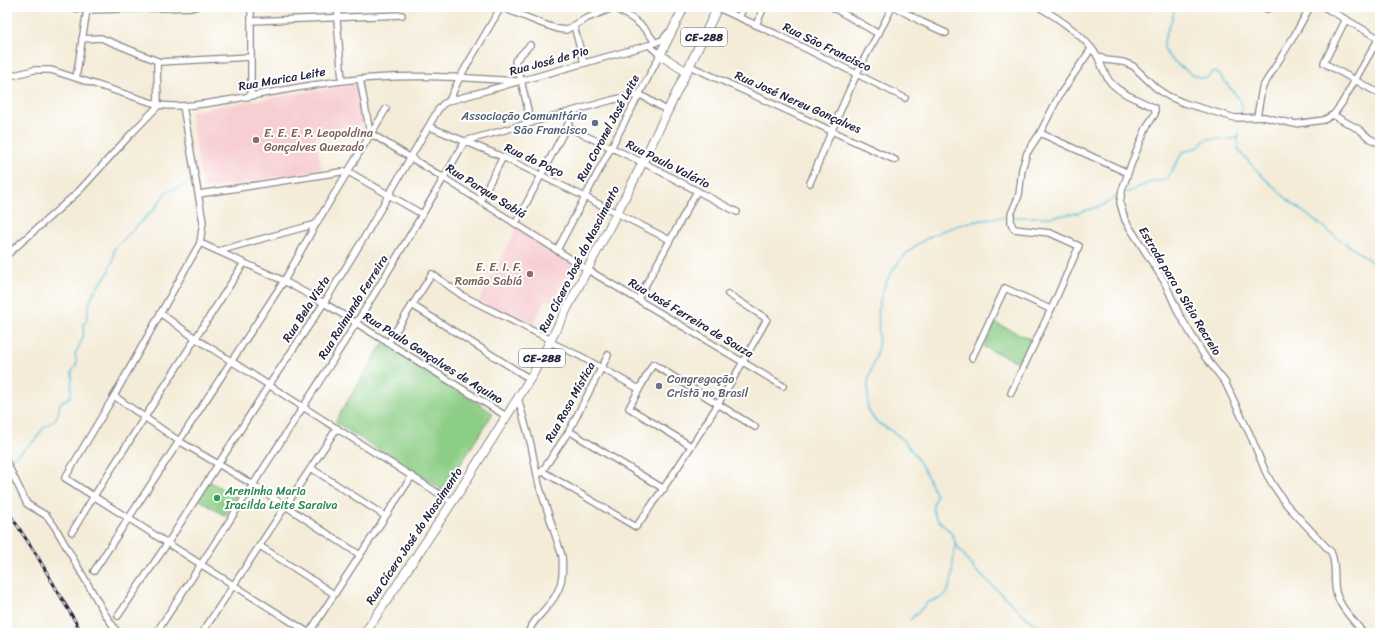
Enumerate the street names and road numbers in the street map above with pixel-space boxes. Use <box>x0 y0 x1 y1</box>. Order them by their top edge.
street label: Rua São Francisco <box>779 16 875 78</box>
road number: CE-288 <box>681 28 727 46</box>
street label: Rua José de Pio <box>507 40 591 82</box>
street label: Rua Marica Leite <box>237 61 327 97</box>
street label: Rua José Nereu Gonçalves <box>731 64 865 140</box>
street label: Rua Coronel José Leite <box>570 70 646 186</box>
street label: Rua Paulo Valério <box>622 133 714 195</box>
street label: Rua do Poço <box>500 137 568 183</box>
street label: Rua Parque Sabiá <box>441 157 531 225</box>
street label: Rua Cícero José do Nascimento <box>532 182 626 336</box>
street label: Estrada para o Sítio Recreio <box>1133 222 1227 360</box>
street label: Rua Raimundo Ferreira <box>312 250 394 364</box>
street label: Rua Bela Vista <box>276 271 336 347</box>
street label: Rua José Ferreira de Souza <box>624 272 759 365</box>
street label: Rua Paulo Gonçalves de Aquino <box>359 306 507 410</box>
road number: CE-288 <box>519 349 565 367</box>
street label: Rua Rosa Mística <box>539 358 601 446</box>
street label: Rua Cícero José do Nascimento <box>359 463 469 609</box>

